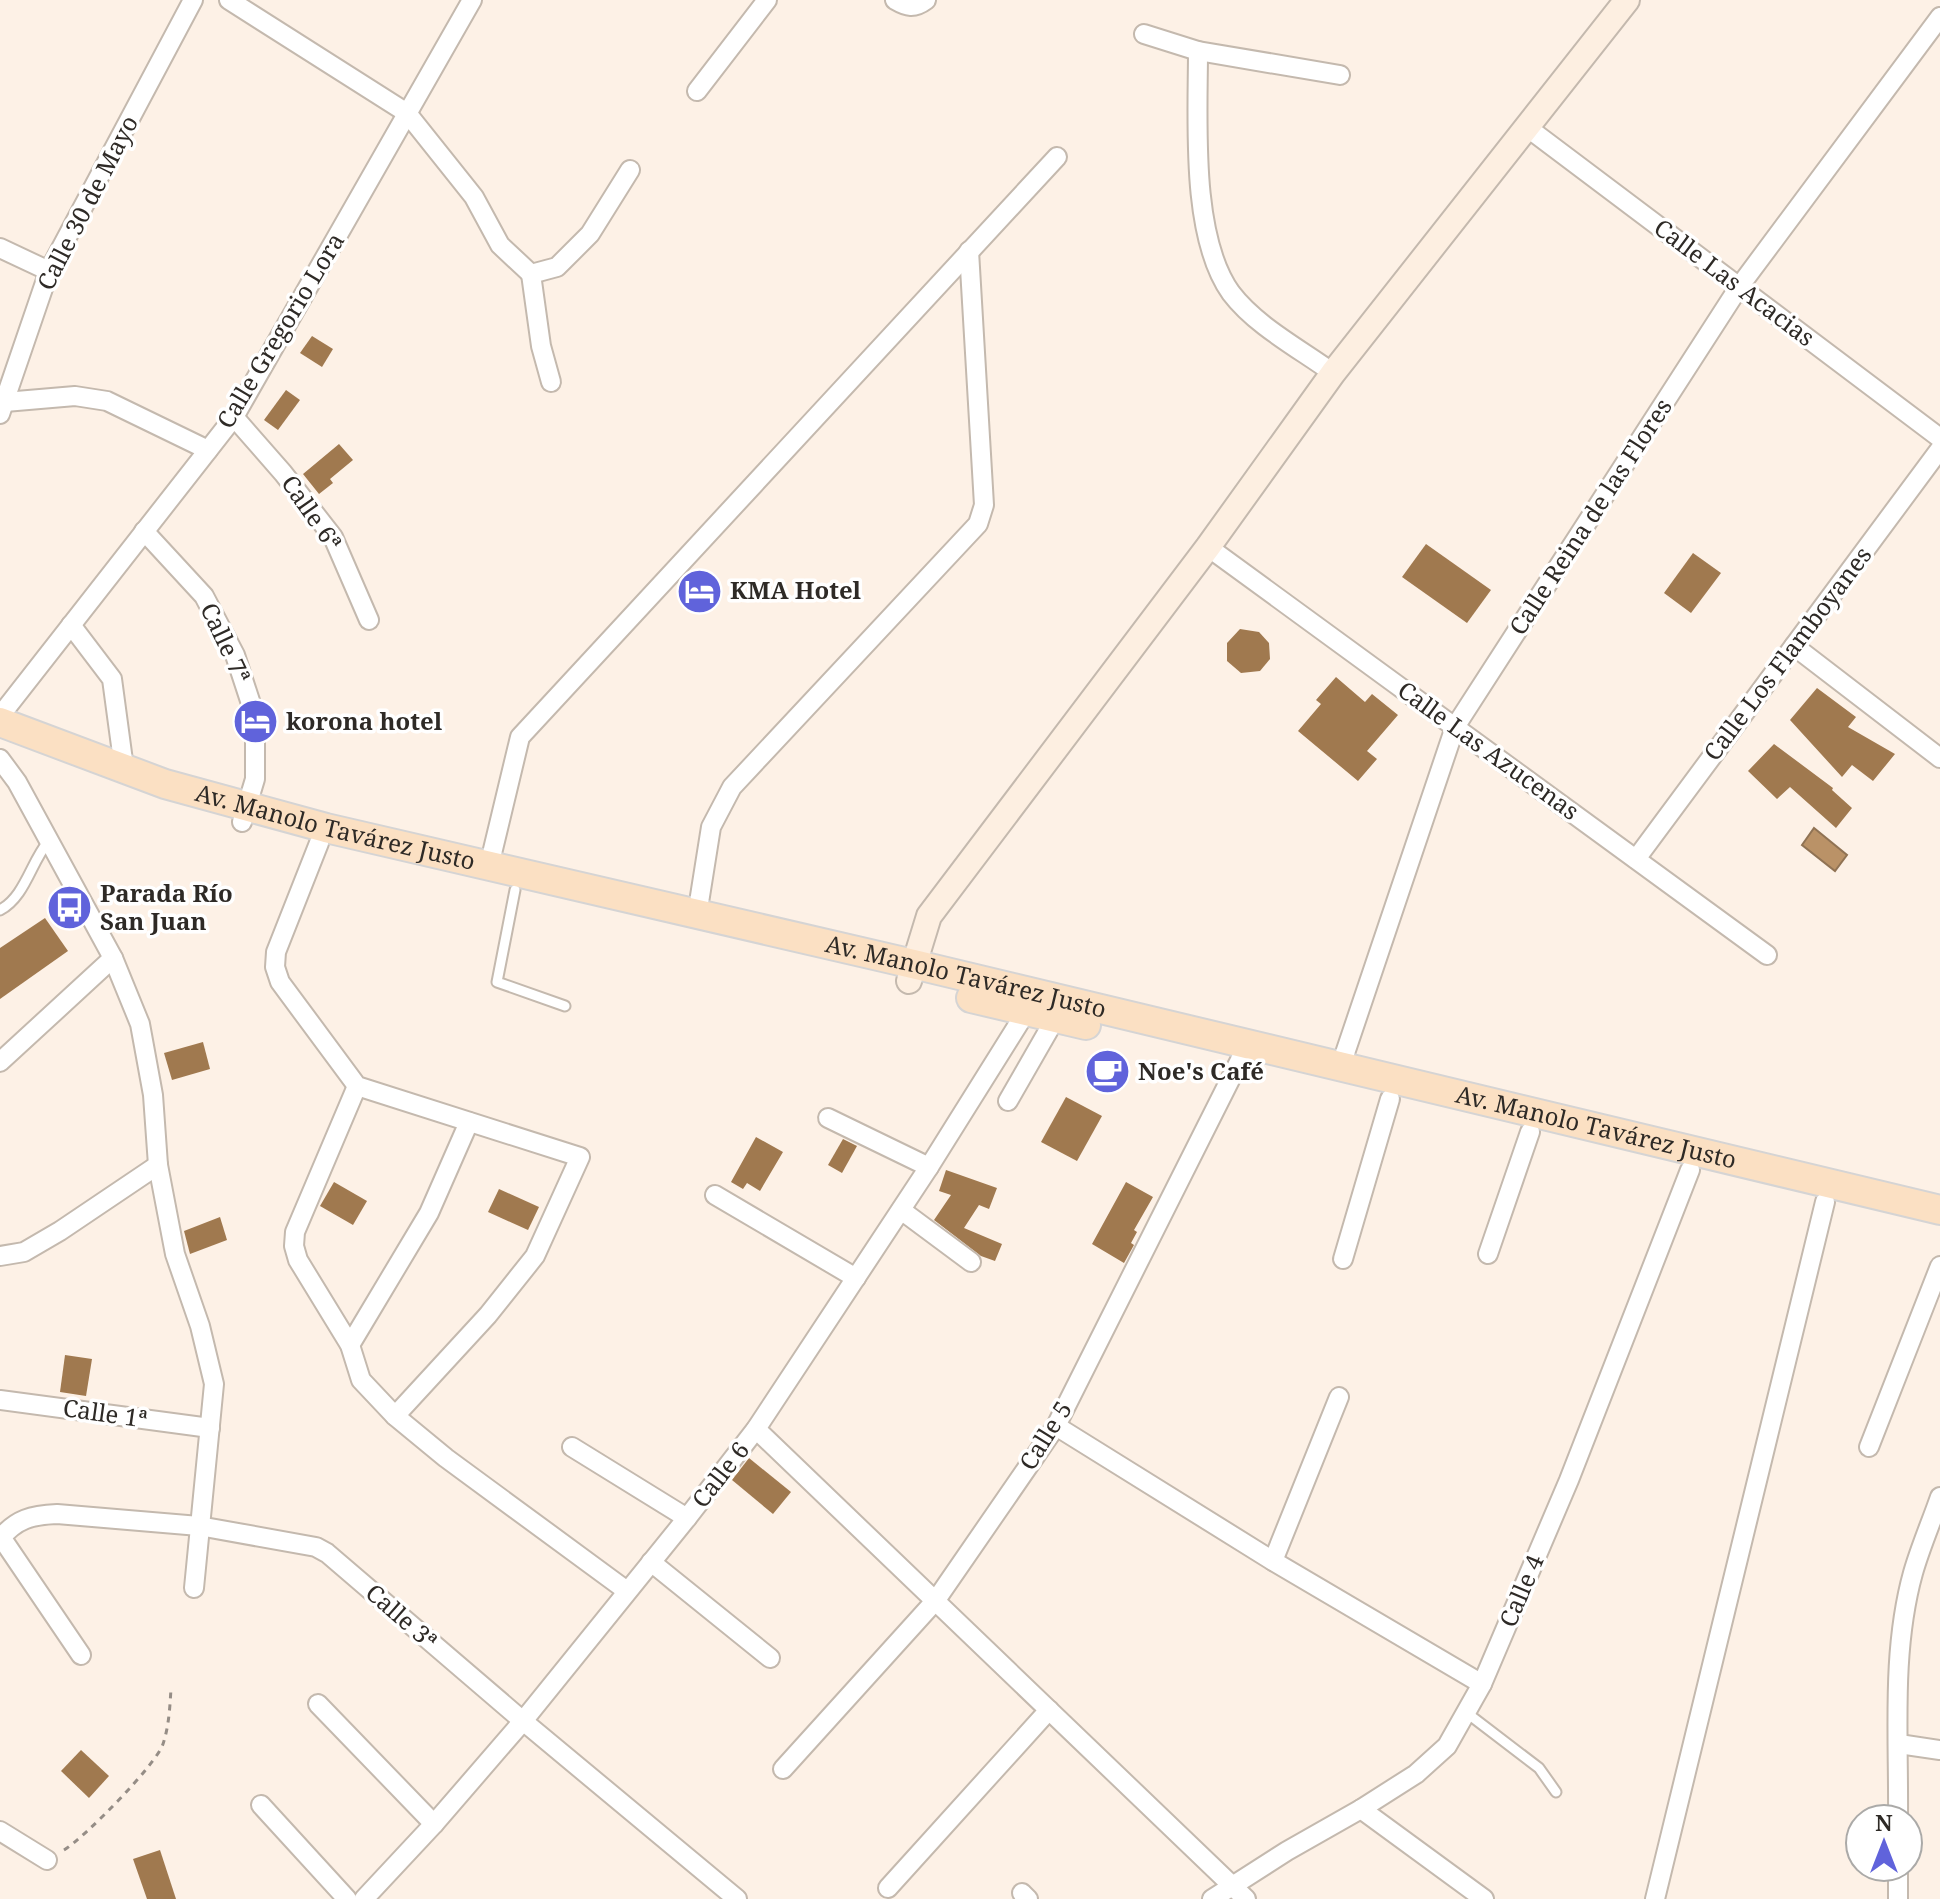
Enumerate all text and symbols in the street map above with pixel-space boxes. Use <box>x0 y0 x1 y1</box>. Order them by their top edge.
street label: Calle 30 de Mayo <box>28 109 145 295</box>
street label: Calle Las Acacias <box>1648 210 1822 353</box>
street label: Calle Gregorio Lora <box>208 226 351 434</box>
street label: Calle Reina de las Flores <box>1501 391 1679 641</box>
street label: Calle 6ª <box>274 468 350 556</box>
street label: Calle Los Flamboyanes <box>1695 539 1878 767</box>
hotel icon: KMA Hotel <box>675 567 723 615</box>
place label: KMA Hotel <box>730 573 862 606</box>
street label: Calle 7ª <box>193 597 259 688</box>
street label: Calle Las Azucenas <box>1392 673 1586 827</box>
hotel icon: korona hotel <box>231 698 279 746</box>
place label: korona hotel <box>286 704 443 737</box>
street label: Av. Manolo Tavárez Justo <box>192 775 479 877</box>
place label: Parada Río San Juan <box>100 876 233 937</box>
bus stop icon: Parada Río San Juan <box>45 884 93 932</box>
street label: Av. Manolo Tavárez Justo <box>822 926 1110 1025</box>
cafe icon: Noe's Café <box>1083 1048 1131 1096</box>
place label: Noe's Café <box>1138 1054 1264 1087</box>
street label: Av. Manolo Tavárez Justo <box>1453 1077 1740 1176</box>
street label: Calle 1ª <box>61 1390 149 1435</box>
street label: Calle 5 <box>1011 1394 1079 1476</box>
street label: Calle 6 <box>684 1434 756 1514</box>
street label: Calle 4 <box>1491 1549 1551 1632</box>
street label: Calle 3ª <box>359 1576 445 1656</box>
north arrow <box>1844 1803 1924 1883</box>
text: N <box>1875 1807 1893 1837</box>

